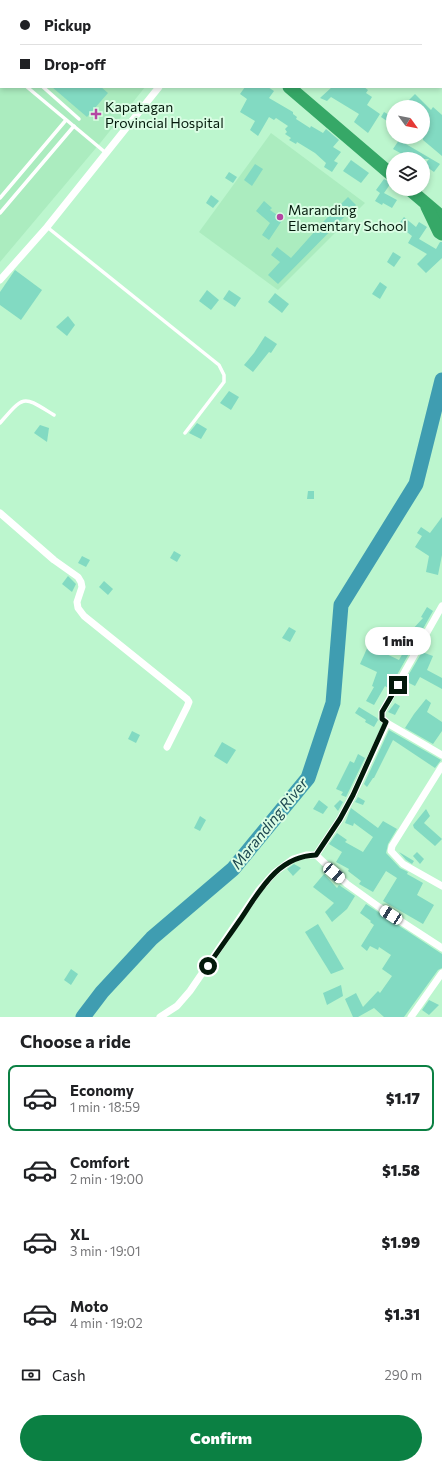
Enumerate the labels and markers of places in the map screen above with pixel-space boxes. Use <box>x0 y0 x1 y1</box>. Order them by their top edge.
place label: Kapatagan Provincial Hospital <box>105 98 224 131</box>
marker: Kapatagan Provincial Hospital <box>90 108 102 120</box>
place label: Maranding Elementary School <box>288 201 407 234</box>
marker: Maranding Elementary School <box>275 212 285 222</box>

